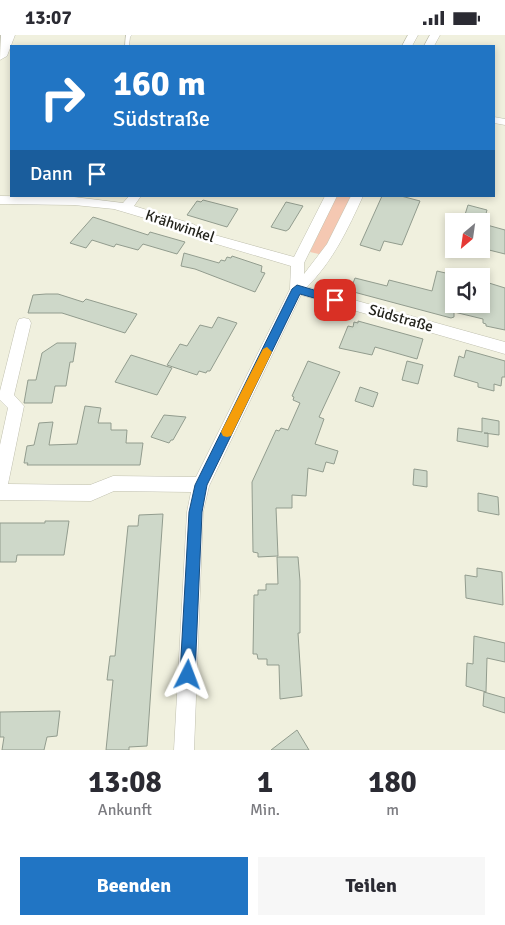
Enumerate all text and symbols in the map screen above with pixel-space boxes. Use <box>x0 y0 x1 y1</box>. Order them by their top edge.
text: 13:07 <box>25 6 72 30</box>
text: 160 m <box>113 62 206 105</box>
icon: right <box>30 65 95 130</box>
text: Südstraße <box>113 105 210 132</box>
icon: arrive <box>83 160 111 188</box>
text: Dann <box>30 162 73 186</box>
street label: Krähwinkel <box>143 206 217 246</box>
north arrow <box>445 213 490 257</box>
map controls <box>445 213 490 313</box>
button: sound <box>445 268 490 313</box>
pin <box>314 279 356 321</box>
icon: arrive <box>321 286 349 314</box>
street label: Südstraße <box>367 300 435 336</box>
position arrow <box>161 648 213 700</box>
text: 13:08 <box>88 764 162 801</box>
text: 1 <box>257 764 273 801</box>
text: 180 <box>368 764 417 801</box>
text: Ankunft <box>98 800 152 820</box>
text: Min. <box>250 800 280 820</box>
text: m <box>386 800 399 820</box>
button: Beenden <box>20 857 248 915</box>
button: Teilen <box>258 857 485 915</box>

